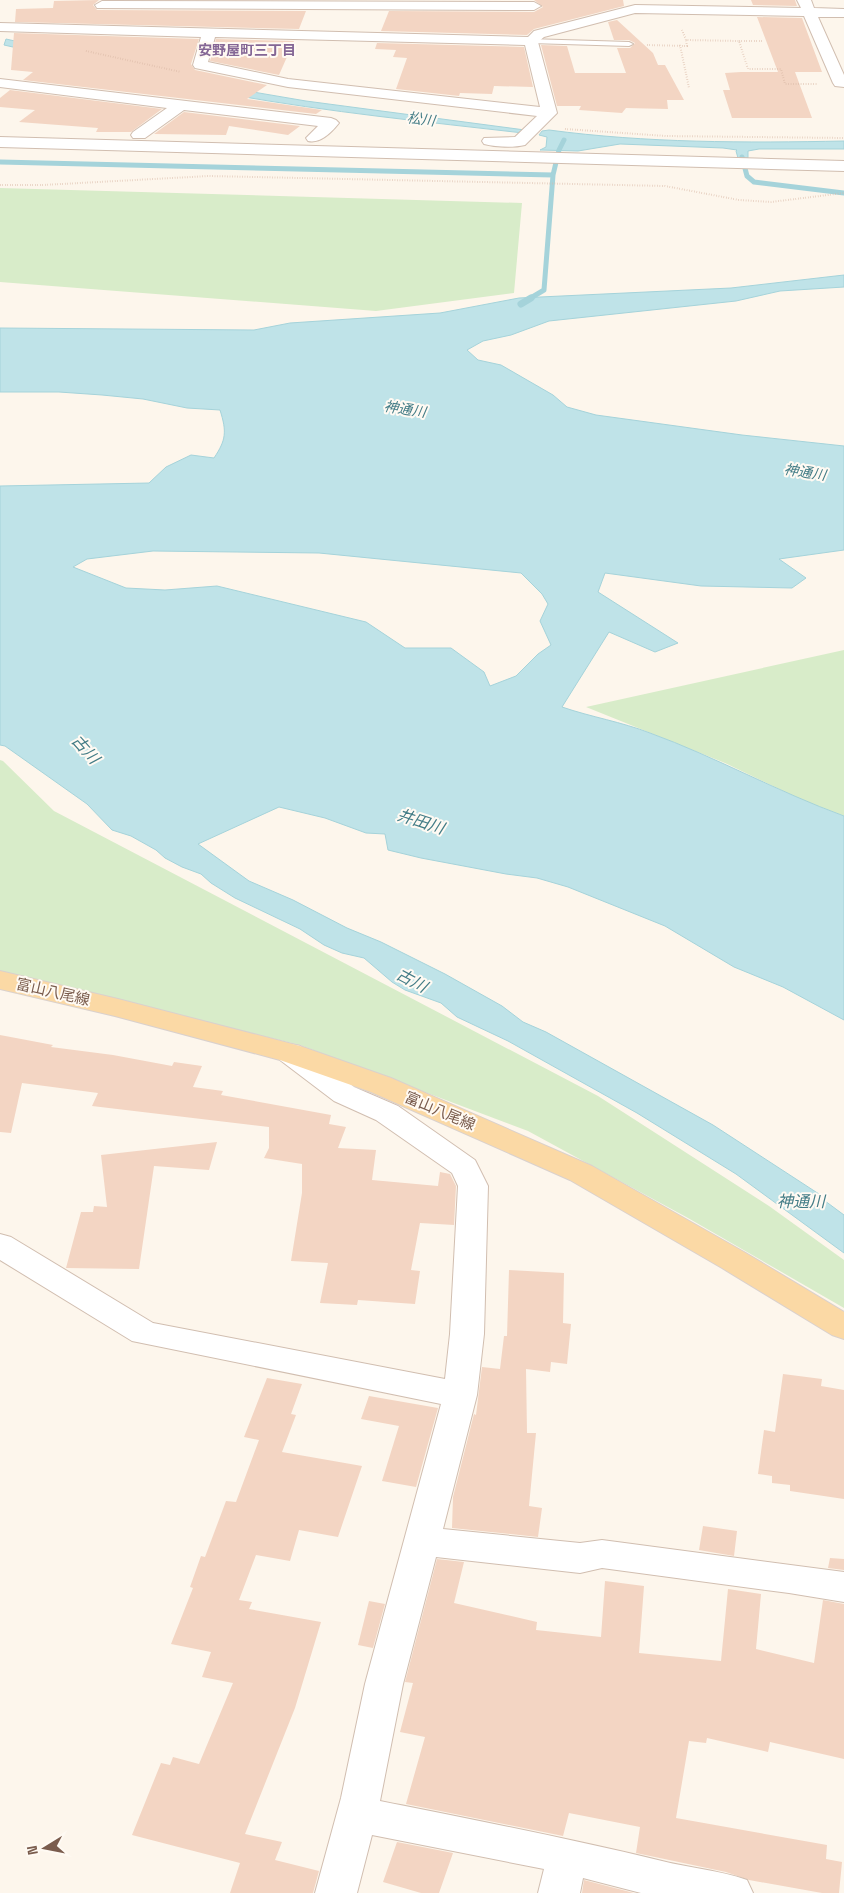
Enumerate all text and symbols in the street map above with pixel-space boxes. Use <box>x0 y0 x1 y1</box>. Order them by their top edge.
district label: 安野屋町三丁目 <box>198 41 296 59</box>
water label: 松川 <box>406 108 438 130</box>
water label: 神通川 <box>383 397 429 421</box>
water label: 神通川 <box>783 460 829 484</box>
water label: 古川 <box>67 730 105 770</box>
water label: 井田川 <box>395 804 449 839</box>
water label: 古川 <box>393 964 433 998</box>
street label: 富山八尾線 <box>14 974 92 1009</box>
street label: 富山八尾線 <box>402 1087 478 1134</box>
water label: 神通川 <box>777 1191 827 1212</box>
north arrow <box>20 1823 70 1873</box>
text: N <box>23 1844 42 1856</box>

